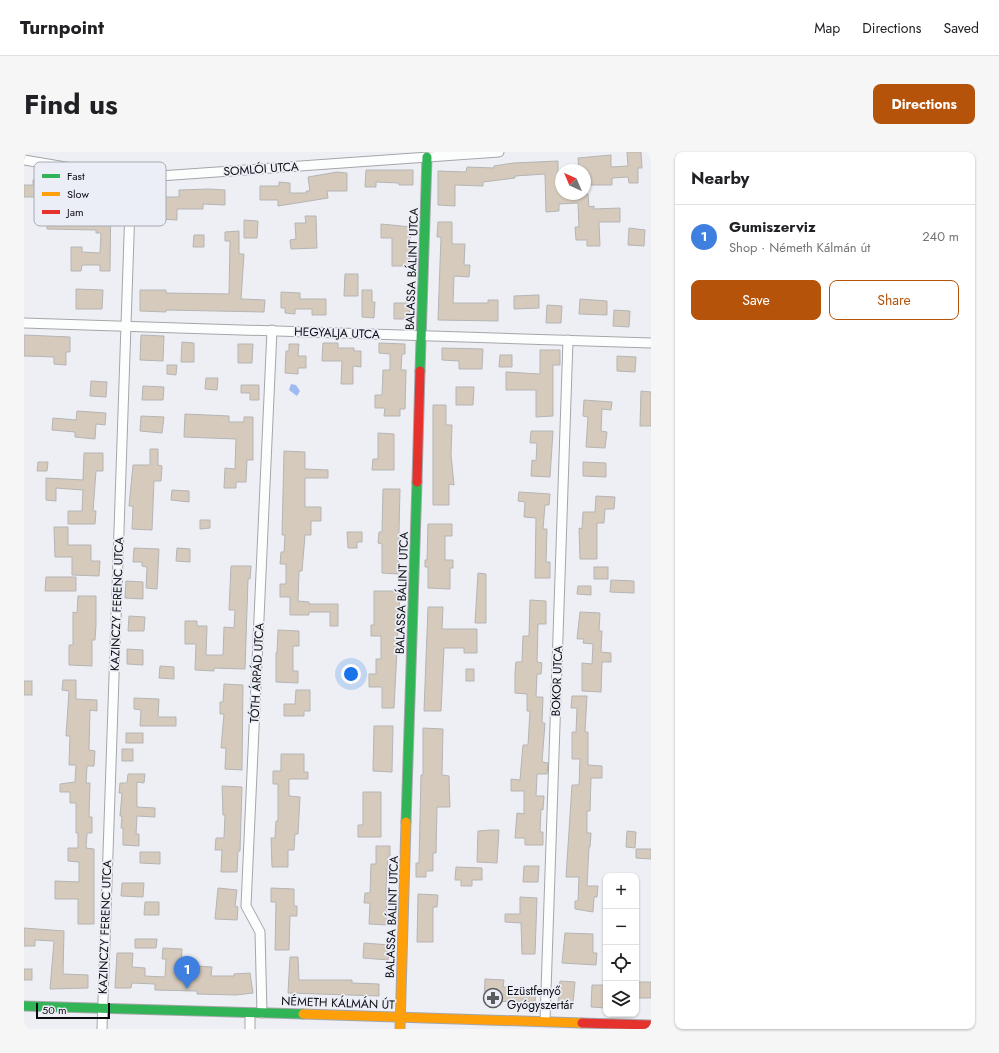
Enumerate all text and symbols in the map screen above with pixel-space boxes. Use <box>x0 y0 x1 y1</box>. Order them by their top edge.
text: Turnpoint <box>20 14 104 41</box>
text: Map <box>814 18 840 38</box>
text: Directions <box>862 18 922 38</box>
text: Saved <box>944 18 979 38</box>
text: Find us <box>24 84 118 125</box>
button: Directions <box>873 84 975 124</box>
street label: SOMLÓI UTCA <box>223 157 299 181</box>
legend <box>34 162 166 226</box>
north arrow <box>555 164 591 200</box>
text: Nearby <box>691 166 749 190</box>
text: Fast <box>67 168 85 184</box>
text: Slow <box>67 186 89 202</box>
text: Jam <box>65 204 84 220</box>
street label: BALASSA BÁLINT UTCA <box>401 207 423 331</box>
text: Gumiszerviz <box>729 216 816 238</box>
text: 1 <box>701 227 707 246</box>
text: 240 m <box>922 227 959 246</box>
text: Shop · Németh Kálmán út <box>729 238 870 257</box>
button: Save <box>691 280 821 320</box>
button: Share <box>829 280 959 320</box>
street label: HEGYALJA UTCA <box>294 323 380 343</box>
street label: BALASSA BÁLINT UTCA <box>391 531 413 655</box>
street label: KAZINCZY FERENC UTCA <box>106 537 128 671</box>
street label: TÓTH ÁRPÁD UTCA <box>245 622 269 724</box>
street label: BOKOR UTCA <box>547 645 567 717</box>
your location <box>341 664 361 684</box>
street label: BALASSA BÁLINT UTCA <box>381 855 403 979</box>
street label: KAZINCZY FERENC UTCA <box>94 860 116 994</box>
map controls <box>603 873 639 1017</box>
button: + <box>603 873 639 909</box>
button: − <box>603 909 639 945</box>
button: locate <box>603 945 639 981</box>
pin: 1 <box>174 956 200 989</box>
button: layers <box>603 981 639 1017</box>
place label: Ezüstfenyő Gyógyszertár <box>507 982 574 1014</box>
pharmacy icon: Ezüstfenyő Gyógyszertár <box>482 987 504 1009</box>
street label: NÉMETH KÁLMÁN ÚT <box>281 992 396 1014</box>
scale bar <box>36 1001 110 1020</box>
text: 50 m <box>42 1002 67 1018</box>

